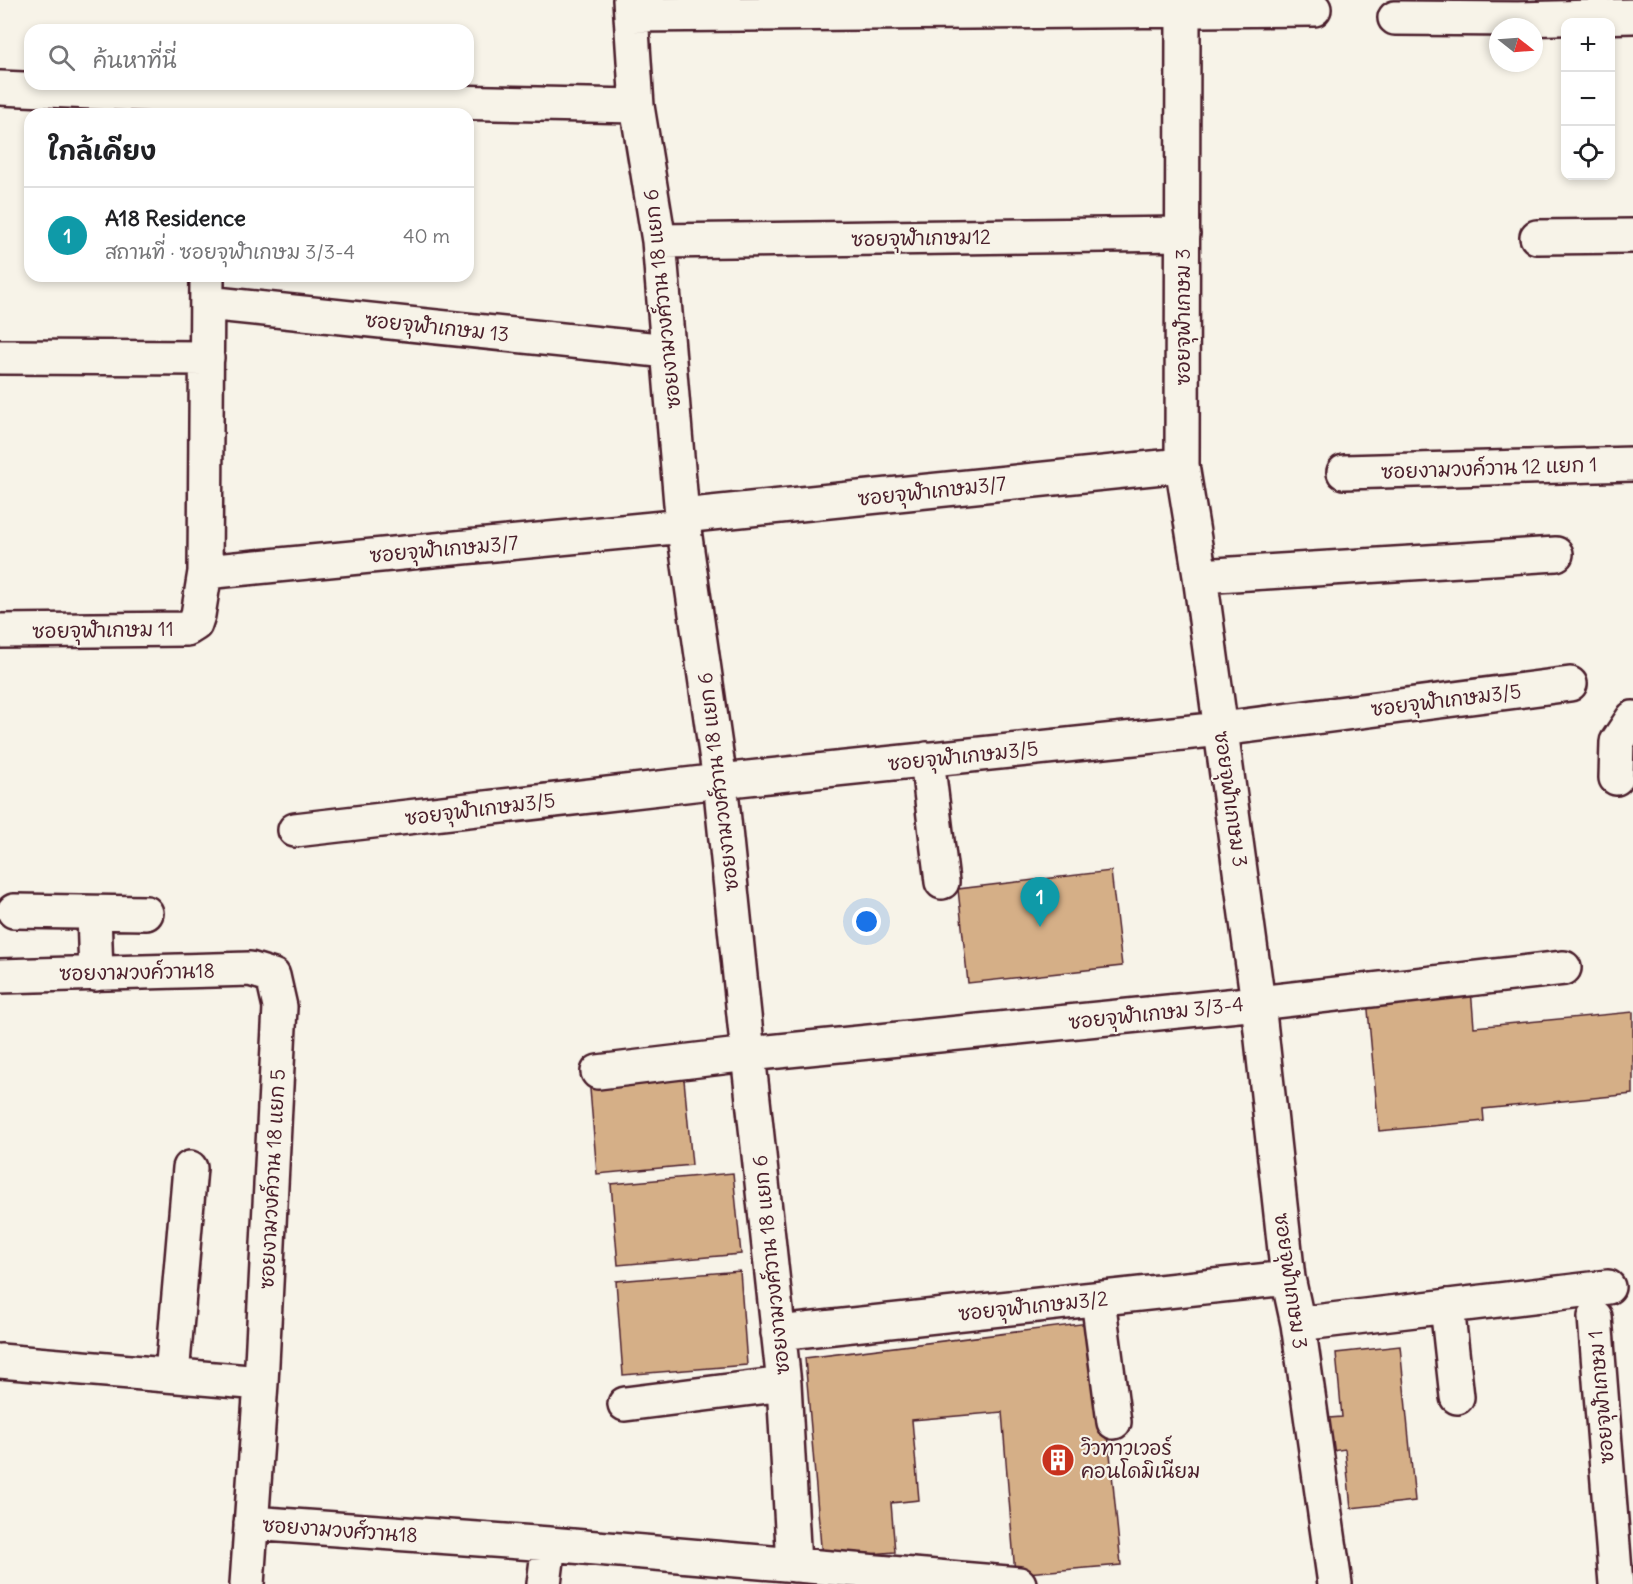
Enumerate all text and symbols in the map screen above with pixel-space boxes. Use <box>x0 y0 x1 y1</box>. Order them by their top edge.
north arrow <box>1489 18 1543 72</box>
map controls <box>1561 18 1615 180</box>
button: + <box>1561 18 1615 72</box>
search box <box>24 24 474 90</box>
icon: search <box>45 41 78 74</box>
text: ค้นหาที่นี่ <box>93 46 177 74</box>
button: − <box>1561 72 1615 126</box>
button: locate <box>1561 126 1615 180</box>
text: ใกล้เคียง <box>48 134 156 167</box>
street label: ซอยงามวงศ์วาน 18 แยก 6 <box>638 188 685 410</box>
text: A18 Residence <box>105 204 246 232</box>
text: 1 <box>64 223 71 248</box>
text: 40 m <box>403 223 450 248</box>
street label: ซอยจุฬาเกษม12 <box>851 224 991 255</box>
text: สถานที่ · ซอยจุฬาเกษม 3/3-4 <box>105 239 355 264</box>
street label: ซอยจุฬาเกษม 3 <box>1170 248 1199 386</box>
street label: ซอยจุฬาเกษม 13 <box>363 306 510 350</box>
street label: ซอยงามวงค์วาน 12 แยก 1 <box>1380 451 1598 484</box>
street label: ซอยจุฬาเกษม3/7 <box>856 470 1008 515</box>
street label: ซอยจุฬาเกษม3/7 <box>368 530 520 571</box>
street label: ซอยจุฬาเกษม 11 <box>32 616 174 647</box>
street label: ซอยงามวงศ์วาน 18 แยก 6 <box>692 671 743 893</box>
street label: ซอยจุฬาเกษม3/5 <box>1369 678 1523 725</box>
street label: ซอยจุฬาเกษม 3 <box>1206 729 1253 869</box>
street label: ซอยจุฬาเกษม3/5 <box>887 735 1040 780</box>
street label: ซอยจุฬาเกษม3/5 <box>403 787 557 834</box>
pin: 1 <box>1020 878 1060 927</box>
your location <box>852 907 881 936</box>
street label: ซอยงามวงค์วาน18 <box>59 958 215 985</box>
street label: ซอยจุฬาเกษม 3/3-4 <box>1067 991 1245 1038</box>
street label: ซอยงามวงค์วาน 18 แยก 5 <box>253 1068 290 1290</box>
street label: ซอยงามวงศ์วาน 18 แยก 6 <box>747 1154 794 1376</box>
street label: ซอยจุฬาเกษม 3 <box>1266 1211 1313 1351</box>
street label: ซอยจุฬาเกษม3/2 <box>957 1285 1110 1330</box>
street label: ซอยจุฬาเกษม 1 <box>1582 1329 1623 1465</box>
place label: วิวทาวเวอร์ คอนโดมิเนียม <box>1081 1435 1200 1483</box>
building icon: วิวทาวเวอร์ คอนโดมิเนียม <box>1040 1442 1076 1478</box>
street label: ซอยงามวงศ์วาน18 <box>261 1512 419 1547</box>

